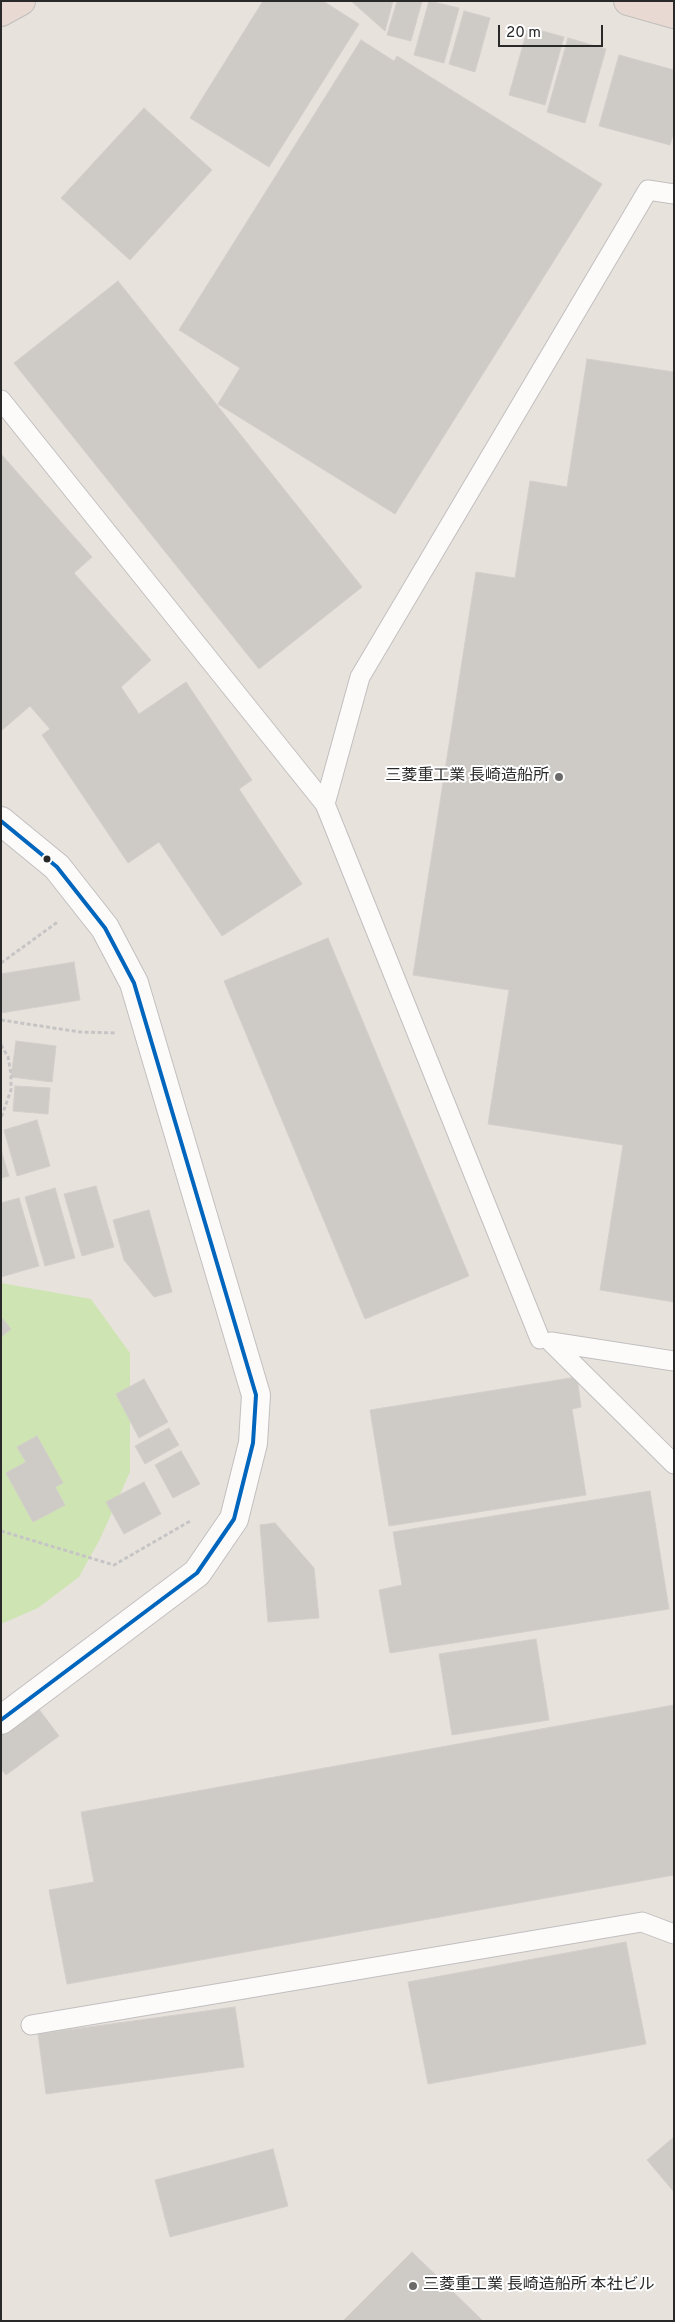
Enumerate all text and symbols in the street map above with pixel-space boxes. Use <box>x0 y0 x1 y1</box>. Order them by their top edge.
scale bar <box>500 15 605 47</box>
text: 20 m <box>506 24 541 43</box>
place label: 三菱重工業 長崎造船所 <box>385 767 549 787</box>
marker: 三菱重工業 長崎造船所 <box>553 771 565 783</box>
unlabelled marker <box>42 854 52 864</box>
place label: 三菱重工業 長崎造船所 本社ビル <box>423 2276 655 2296</box>
marker: 三菱重工業 長崎造船所 本社ビル <box>407 2280 419 2292</box>

